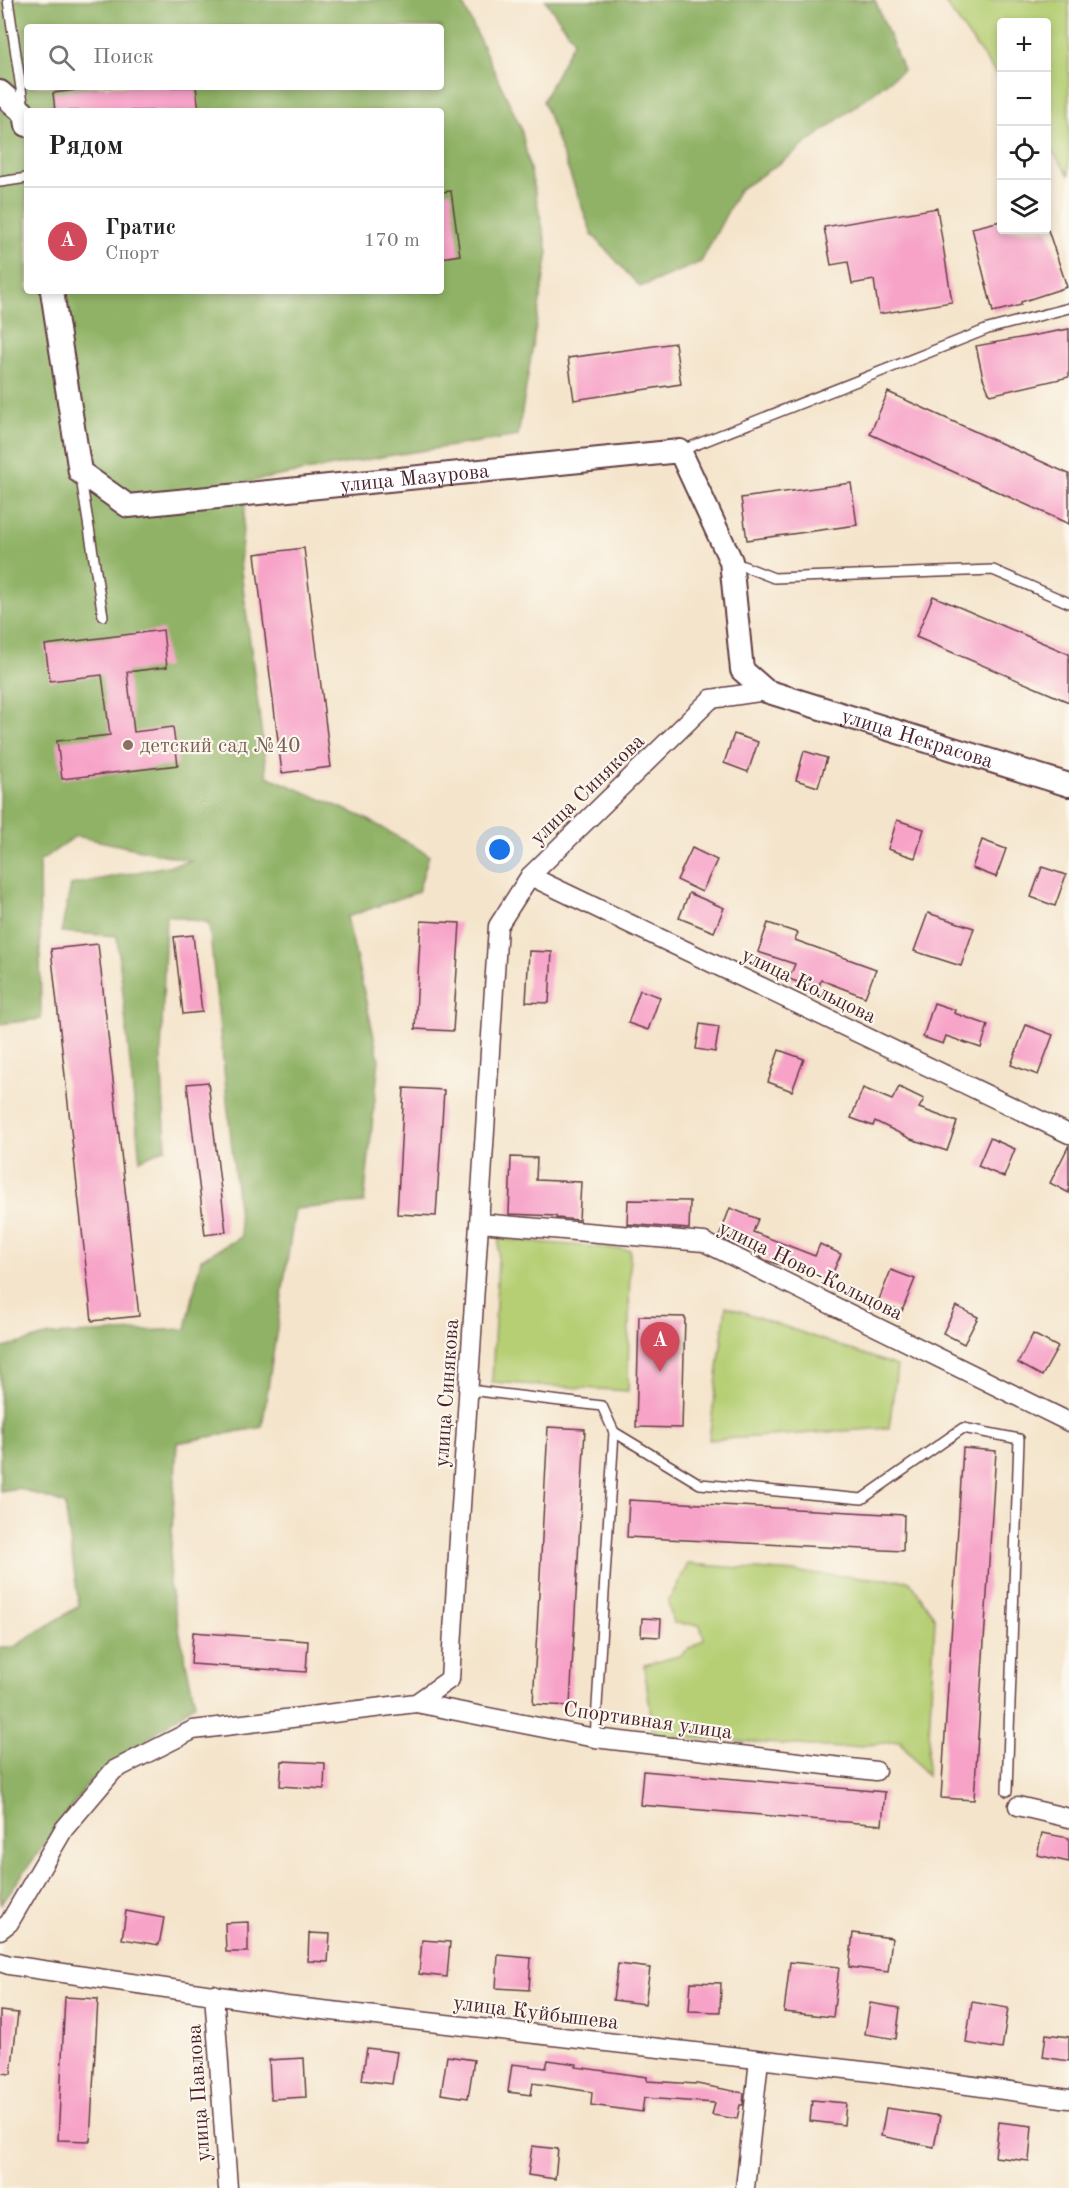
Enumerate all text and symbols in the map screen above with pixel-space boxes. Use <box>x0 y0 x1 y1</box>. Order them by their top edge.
map controls <box>997 18 1051 234</box>
button: + <box>997 18 1051 72</box>
search box <box>24 24 444 90</box>
icon: search <box>45 41 78 74</box>
text: Поиск <box>93 46 154 68</box>
button: − <box>997 72 1051 126</box>
button: locate <box>997 126 1051 180</box>
text: Рядом <box>48 134 123 160</box>
button: layers <box>997 180 1051 234</box>
text: Гратис <box>105 217 176 239</box>
text: A <box>60 231 75 251</box>
text: 170 m <box>364 231 420 251</box>
text: Спорт <box>105 244 159 264</box>
street label: улица Мазурова <box>339 461 490 497</box>
street label: улица Некрасова <box>839 706 995 773</box>
street label: улица Синякова <box>527 731 649 849</box>
place label: детский сад №40 <box>140 736 301 757</box>
marker: детский сад №40 <box>121 738 135 752</box>
your location <box>485 835 514 864</box>
street label: улица Кольцова <box>738 945 879 1028</box>
street label: улица Ново-Кольцова <box>715 1218 906 1325</box>
street label: улица Синякова <box>432 1318 463 1468</box>
pin: A <box>640 1322 680 1372</box>
street label: Спортивная улица <box>562 1699 734 1744</box>
street label: улица Куйбышева <box>452 1993 620 2034</box>
street label: улица Павлова <box>184 2023 215 2162</box>

